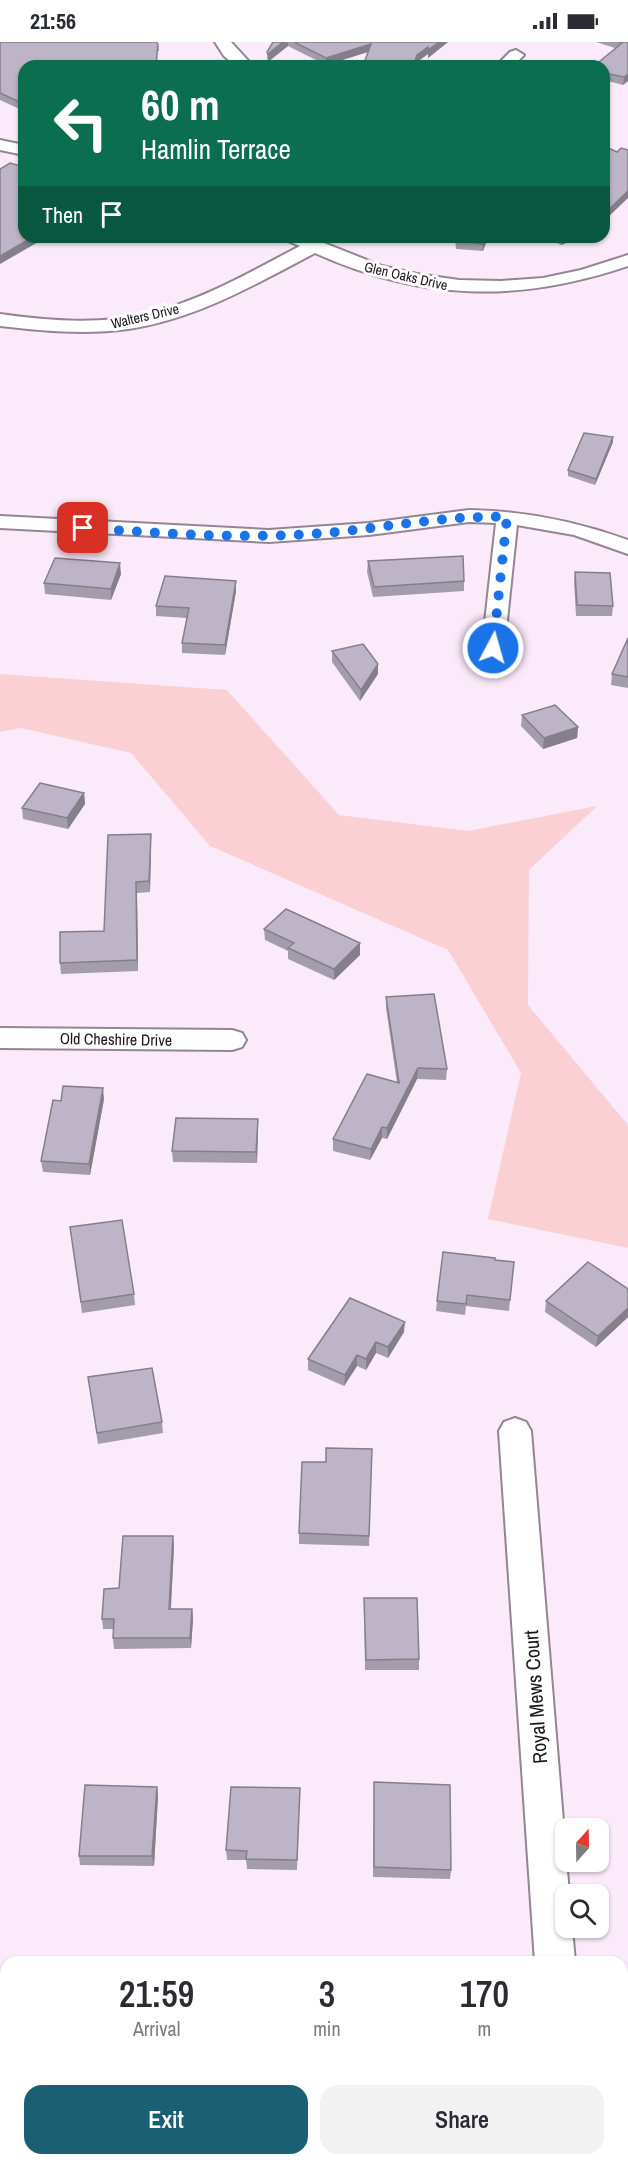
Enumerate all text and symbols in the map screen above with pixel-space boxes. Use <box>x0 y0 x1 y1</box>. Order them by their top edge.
text: 21:56 <box>30 6 76 36</box>
text: 60 m <box>141 77 220 133</box>
icon: left <box>42 84 120 162</box>
text: Hamlin Terrace <box>141 131 291 167</box>
icon: arrive <box>95 198 128 231</box>
text: Then <box>42 200 83 230</box>
street label: Glen Oaks Drive <box>363 258 449 294</box>
street label: Walters Drive <box>109 299 181 333</box>
pin <box>57 502 108 553</box>
icon: arrive <box>66 511 99 544</box>
position arrow <box>461 616 525 680</box>
street label: Old Cheshire Drive <box>60 1027 172 1051</box>
street label: Royal Mews Court <box>517 1629 553 1765</box>
north arrow <box>555 1818 609 1872</box>
map controls <box>555 1818 609 1938</box>
button: search <box>555 1884 609 1938</box>
text: 21:59 <box>119 1970 194 2018</box>
text: 3 <box>319 1970 335 2018</box>
text: 170 <box>460 1970 509 2018</box>
text: Arrival <box>133 2015 180 2042</box>
text: min <box>313 2015 341 2042</box>
text: m <box>477 2015 491 2042</box>
button: Exit <box>24 2085 308 2154</box>
button: Share <box>320 2085 604 2154</box>

